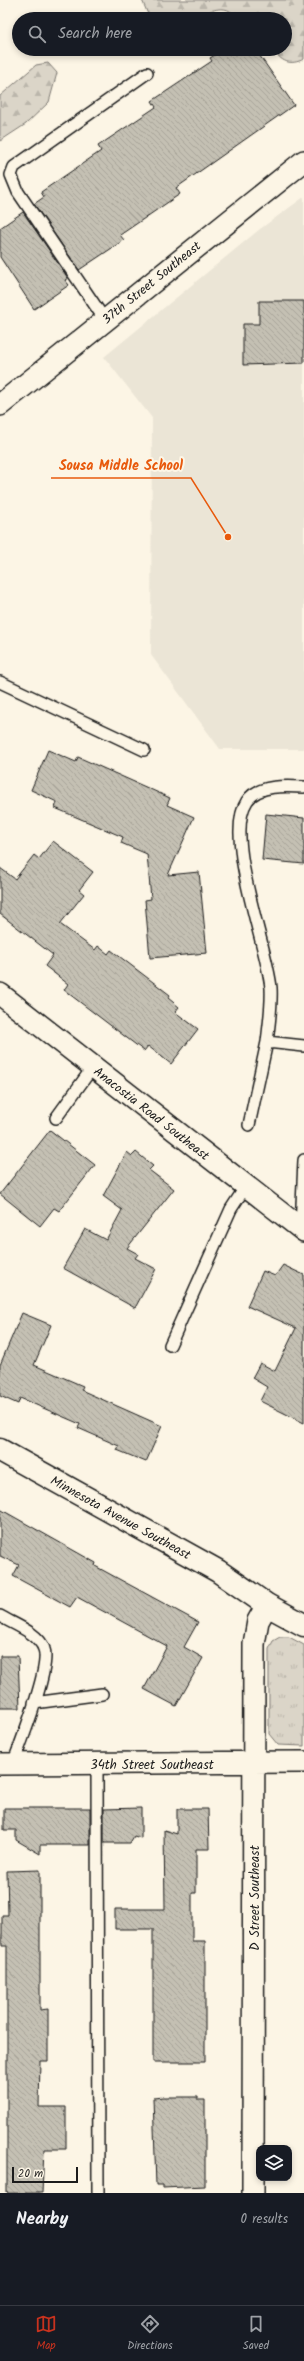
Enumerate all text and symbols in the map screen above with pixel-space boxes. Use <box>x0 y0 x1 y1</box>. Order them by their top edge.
search box <box>12 12 292 56</box>
text: Search here <box>58 22 132 46</box>
icon: search <box>26 23 48 45</box>
street label: 37th Street Southeast <box>98 236 207 330</box>
callout: Sousa Middle School <box>51 452 191 478</box>
text: Sousa Middle School <box>59 455 183 477</box>
street label: Anacostia Road Southeast <box>88 1062 214 1167</box>
street label: Minnesota Avenue Southeast <box>46 1471 195 1566</box>
street label: 34th Street Southeast <box>90 1755 215 1776</box>
street label: D Street Southeast <box>245 1844 266 1951</box>
map controls <box>256 2145 292 2181</box>
button: layers <box>256 2145 292 2181</box>
scale bar <box>12 2165 78 2184</box>
text: 20 m <box>18 2165 43 2183</box>
text: Nearby <box>16 2206 68 2233</box>
text: 0 results <box>241 2209 288 2230</box>
tab: Map <box>35 2313 57 2355</box>
tab: Directions <box>127 2313 173 2355</box>
tab: Saved <box>243 2313 269 2355</box>

